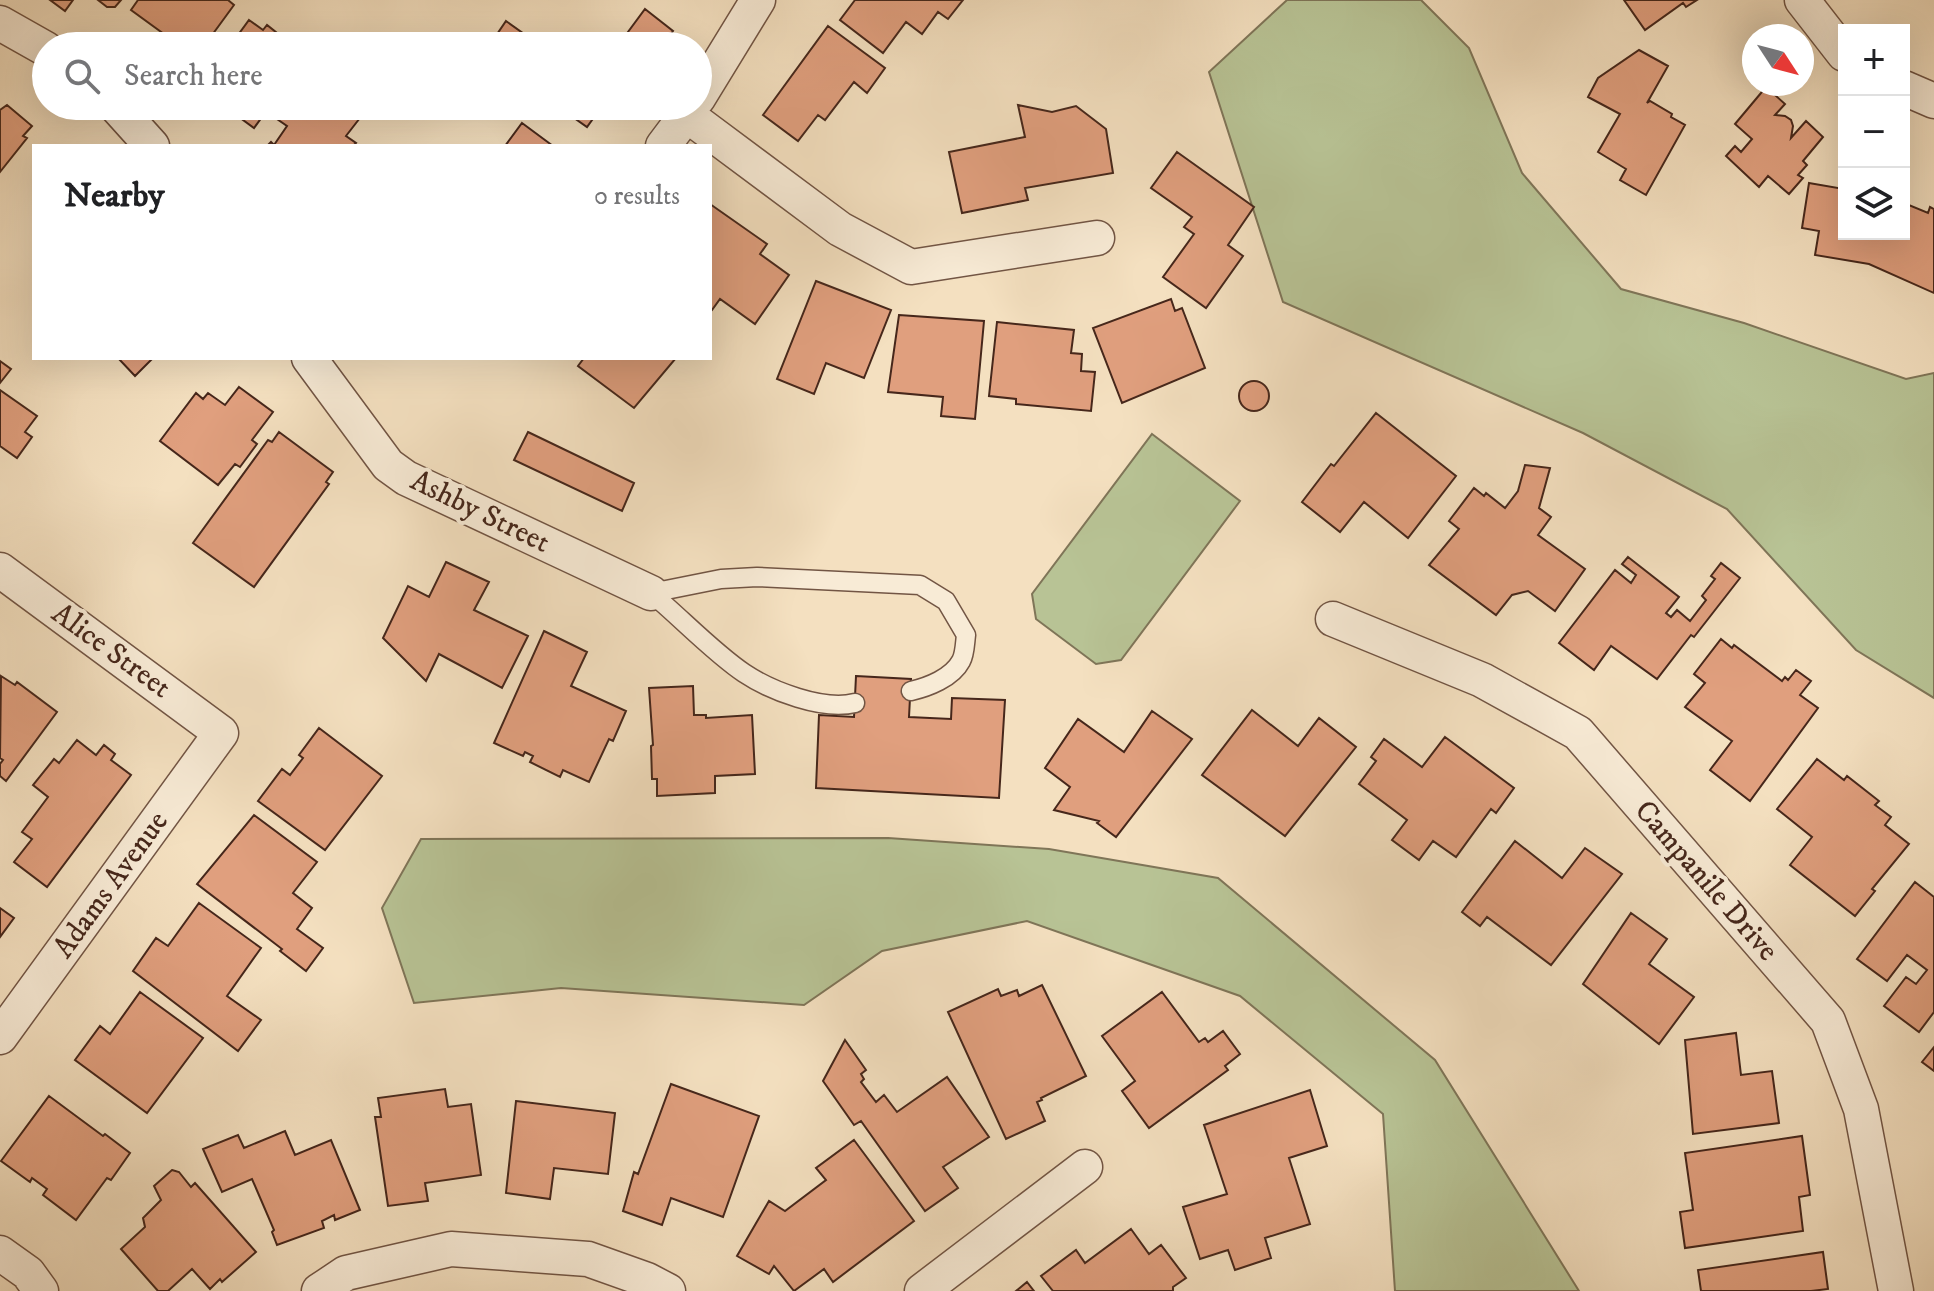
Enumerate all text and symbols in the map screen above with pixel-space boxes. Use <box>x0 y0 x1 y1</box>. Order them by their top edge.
north arrow <box>1742 24 1814 96</box>
map controls <box>1838 24 1910 240</box>
button: + <box>1838 24 1910 96</box>
search box <box>32 32 712 120</box>
icon: search <box>60 54 104 98</box>
text: Search here <box>124 58 263 95</box>
button: − <box>1838 96 1910 168</box>
button: layers <box>1838 168 1910 240</box>
text: Nearby <box>64 175 165 217</box>
text: 0 results <box>594 180 680 213</box>
street label: Ashby Street <box>404 462 556 562</box>
street label: Alice Street <box>44 595 178 707</box>
street label: Campanile Drive <box>1626 793 1786 969</box>
street label: Adams Avenue <box>45 804 177 966</box>

